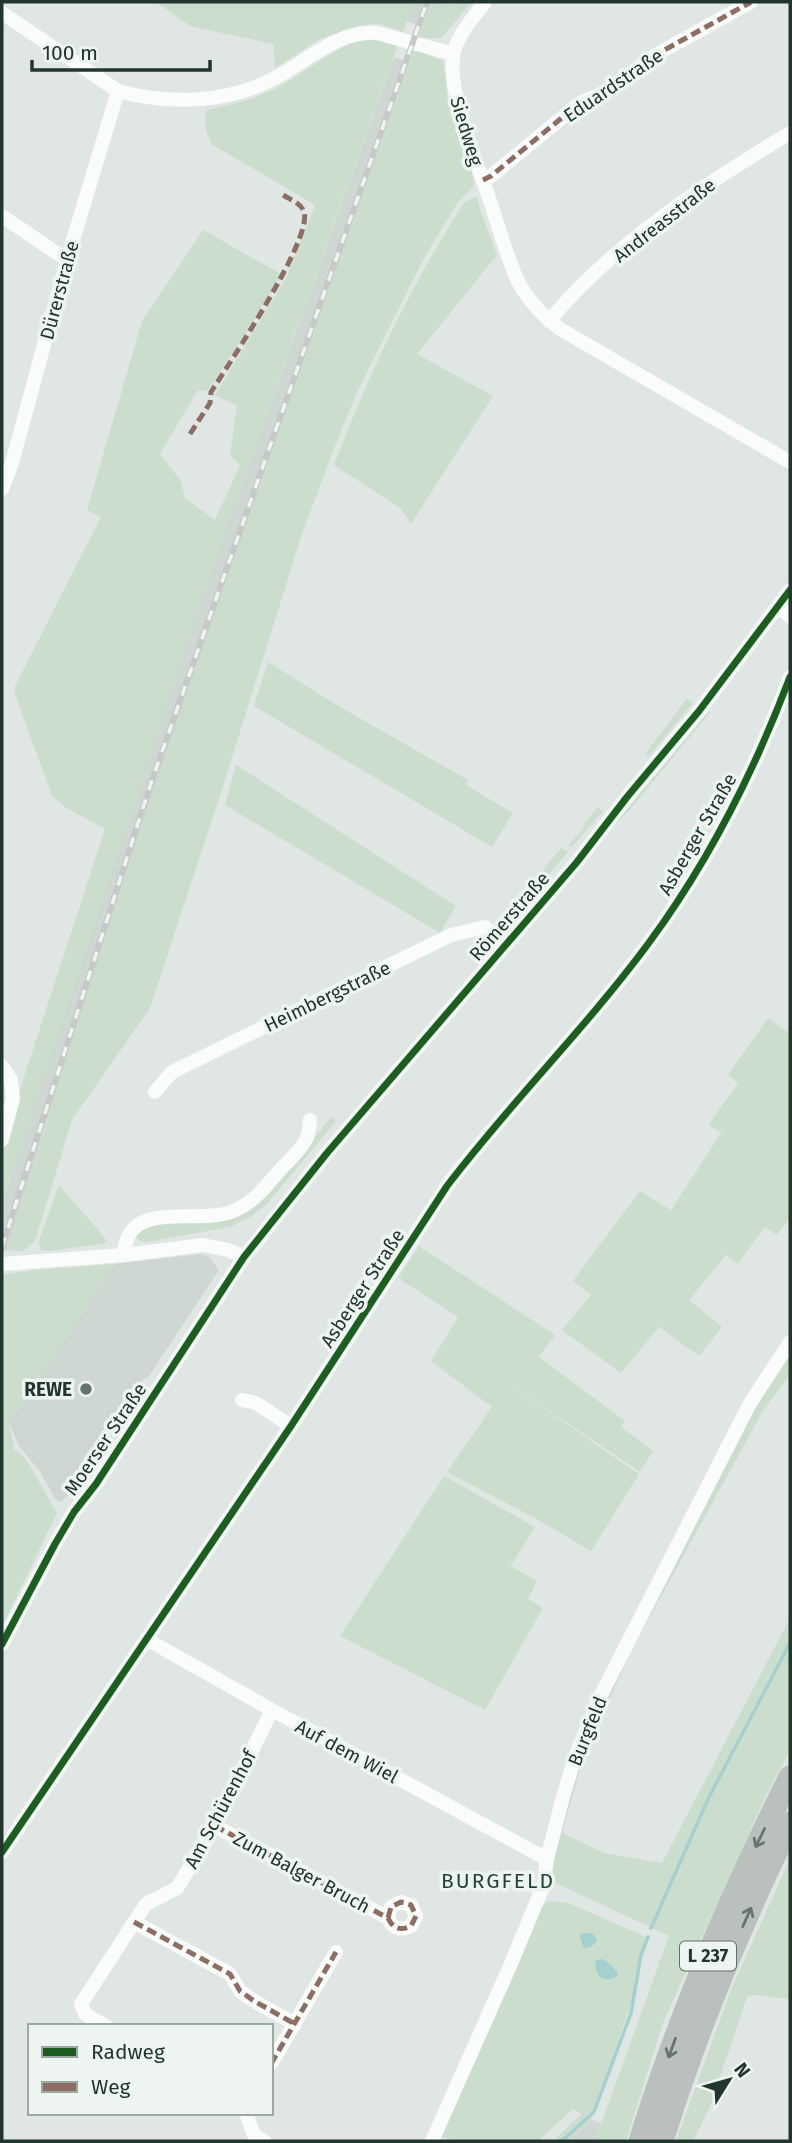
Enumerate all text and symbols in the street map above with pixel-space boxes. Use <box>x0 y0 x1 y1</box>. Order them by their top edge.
scale bar <box>32 28 210 72</box>
text: 100 m <box>42 40 98 66</box>
street label: Eduardstraße <box>559 44 667 127</box>
street label: Siedweg <box>445 94 488 169</box>
street label: Andreasstraße <box>609 173 720 267</box>
street label: Dürerstraße <box>35 238 84 342</box>
street label: Asberger Straße <box>653 769 742 899</box>
street label: Römerstraße <box>464 867 554 966</box>
street label: Heimbergstraße <box>260 956 394 1037</box>
street label: Asberger Straße <box>316 1225 409 1352</box>
place label: REWE <box>24 1378 72 1401</box>
street label: Moerser Straße <box>59 1379 152 1500</box>
marker: REWE <box>78 1381 94 1397</box>
street label: Burgfeld <box>563 1693 612 1769</box>
street label: Auf dem Wiel <box>291 1715 403 1788</box>
street label: Am Schürenhof <box>180 1745 262 1872</box>
street label: Zum Balger Bruch <box>229 1827 374 1918</box>
one-way arrow <box>753 1827 766 1848</box>
district label: BURGFELD <box>441 1868 555 1894</box>
one-way arrow <box>741 1907 754 1928</box>
road number: L 237 <box>680 1942 736 1970</box>
legend <box>28 2024 273 2115</box>
one-way arrow <box>665 2036 677 2058</box>
text: Radweg <box>91 2039 165 2065</box>
north arrow <box>694 2045 764 2115</box>
text: N <box>729 2058 755 2082</box>
text: Weg <box>91 2074 131 2100</box>

